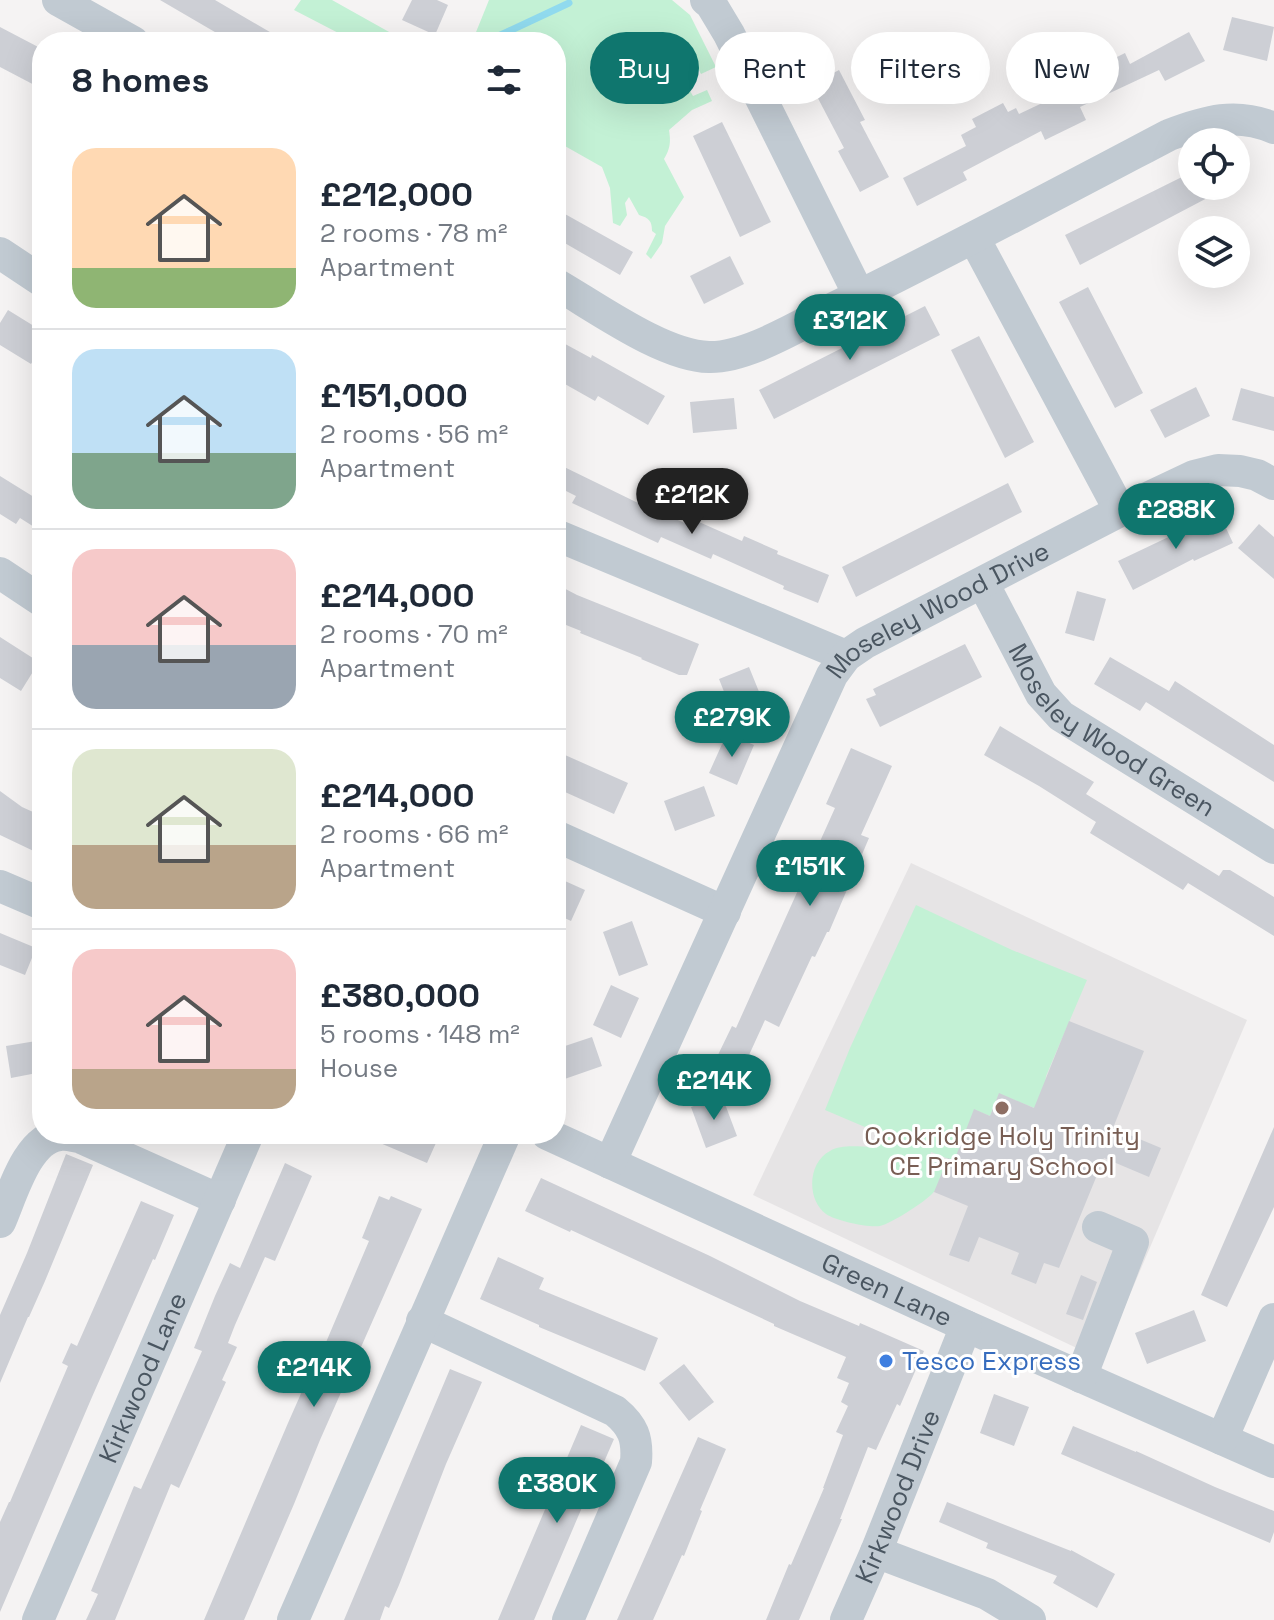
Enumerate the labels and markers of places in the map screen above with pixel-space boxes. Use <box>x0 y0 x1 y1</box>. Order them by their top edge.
pin: £312K <box>794 294 906 362</box>
pin: £212K <box>636 468 748 536</box>
pin: £288K <box>1120 483 1232 551</box>
pin: £279K <box>676 691 788 759</box>
pin: £151K <box>754 840 866 908</box>
pin: £214K <box>658 1054 770 1122</box>
marker: Cookridge Holy Trinity CE Primary School <box>993 1099 1011 1117</box>
place label: Cookridge Holy Trinity CE Primary School <box>864 1119 1140 1183</box>
pin: £214K <box>258 1341 370 1409</box>
place label: Tesco Express <box>902 1344 1081 1378</box>
marker: Tesco Express <box>877 1352 895 1370</box>
pin: £380K <box>501 1457 613 1525</box>

